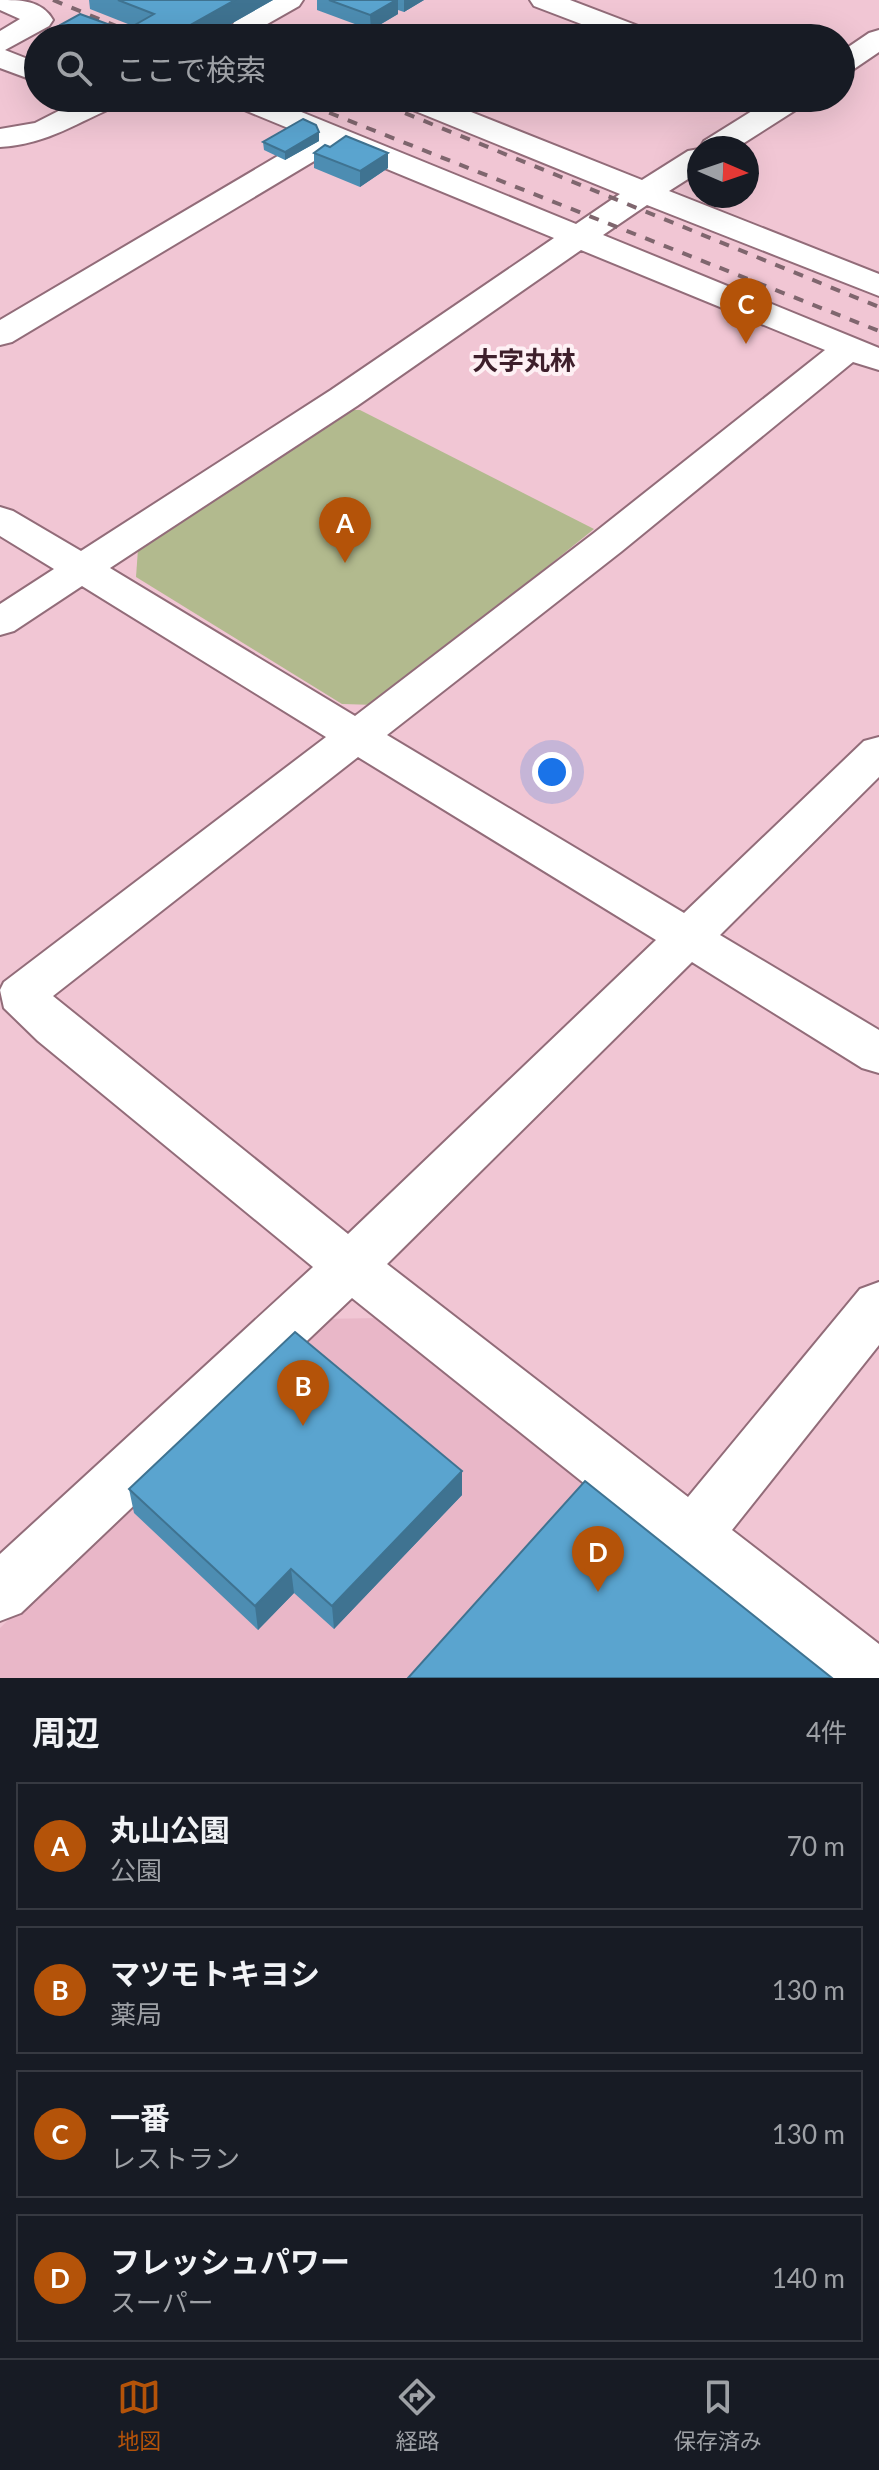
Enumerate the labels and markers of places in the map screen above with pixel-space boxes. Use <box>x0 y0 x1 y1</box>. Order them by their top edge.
pin: C <box>720 278 772 344</box>
pin: A <box>319 497 371 563</box>
pin: B <box>277 1360 329 1426</box>
pin: D <box>572 1526 624 1592</box>

